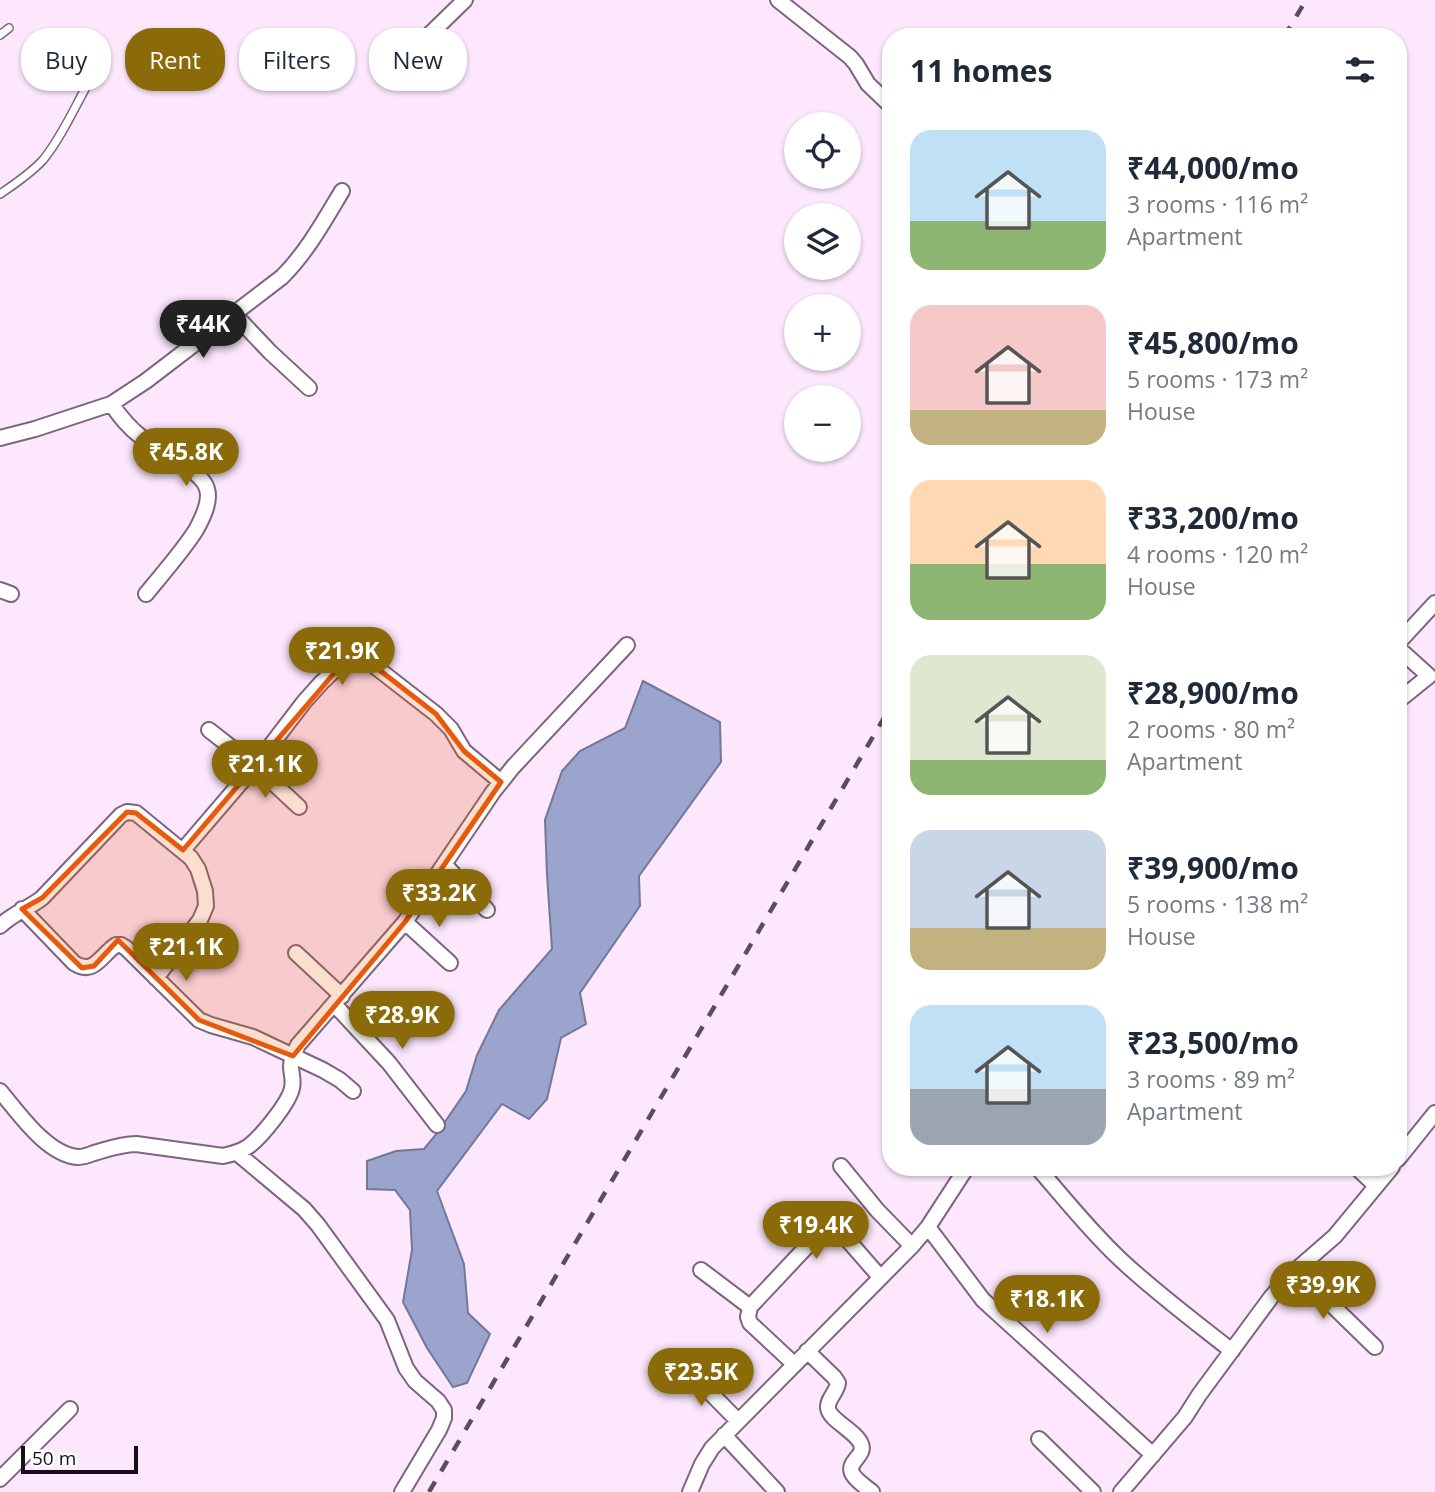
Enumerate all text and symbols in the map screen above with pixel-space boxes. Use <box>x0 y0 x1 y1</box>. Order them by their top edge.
chip: Buy <box>21 28 111 91</box>
chip: Rent <box>125 28 225 91</box>
chip: Filters <box>239 28 355 91</box>
chip: New <box>369 28 467 91</box>
text: 11 homes <box>910 50 1053 91</box>
icon: filters <box>1341 51 1379 89</box>
map controls <box>784 112 861 462</box>
button: locate <box>784 112 861 189</box>
text: ₹44,000/mo <box>1127 147 1299 188</box>
icon: home <box>966 158 1050 242</box>
text: 3 rooms · 116 m² <box>1127 188 1308 220</box>
button: layers <box>784 203 861 280</box>
text: Apartment <box>1127 220 1243 252</box>
button: + <box>784 294 861 371</box>
pin: ₹44K <box>162 300 244 360</box>
text: ₹44K <box>176 307 230 339</box>
text: ₹45,800/mo <box>1127 322 1299 363</box>
icon: home <box>966 333 1050 417</box>
text: 5 rooms · 173 m² <box>1127 363 1308 395</box>
button: − <box>784 385 861 462</box>
text: House <box>1127 395 1196 427</box>
pin: ₹45.8K <box>129 428 243 488</box>
text: ₹45.8K <box>149 435 223 467</box>
text: ₹33,200/mo <box>1127 497 1299 538</box>
icon: home <box>966 508 1050 592</box>
text: 4 rooms · 120 m² <box>1127 538 1308 570</box>
text: House <box>1127 570 1196 602</box>
pin: ₹21.9K <box>285 628 399 687</box>
text: ₹21.9K <box>305 634 379 666</box>
text: ₹28,900/mo <box>1127 672 1299 713</box>
icon: home <box>966 683 1050 767</box>
text: 2 rooms · 80 m² <box>1127 713 1295 745</box>
pin: ₹21.1K <box>208 740 322 800</box>
text: Apartment <box>1127 745 1243 777</box>
text: ₹21.1K <box>228 747 302 779</box>
text: ₹39,900/mo <box>1127 847 1299 888</box>
icon: home <box>966 858 1050 942</box>
pin: ₹33.2K <box>382 870 496 929</box>
text: ₹33.2K <box>402 876 476 908</box>
text: 5 rooms · 138 m² <box>1127 888 1308 920</box>
text: House <box>1127 920 1196 952</box>
pin: ₹21.1K <box>129 923 243 983</box>
text: ₹21.1K <box>149 930 223 962</box>
pin: ₹28.9K <box>345 992 459 1051</box>
text: ₹28.9K <box>365 998 439 1030</box>
text: ₹23,500/mo <box>1127 1022 1299 1063</box>
icon: home <box>966 1033 1050 1117</box>
text: 3 rooms · 89 m² <box>1127 1063 1295 1095</box>
text: Apartment <box>1127 1095 1243 1127</box>
pin: ₹19.4K <box>759 1202 873 1261</box>
text: ₹19.4K <box>779 1208 853 1240</box>
pin: ₹39.9K <box>1266 1262 1380 1321</box>
text: ₹39.9K <box>1286 1268 1360 1300</box>
pin: ₹18.1K <box>990 1276 1104 1335</box>
text: ₹18.1K <box>1010 1282 1084 1314</box>
pin: ₹23.5K <box>644 1348 758 1408</box>
text: ₹23.5K <box>664 1355 738 1387</box>
scale bar <box>21 1443 138 1475</box>
text: 50 m <box>32 1445 76 1471</box>

